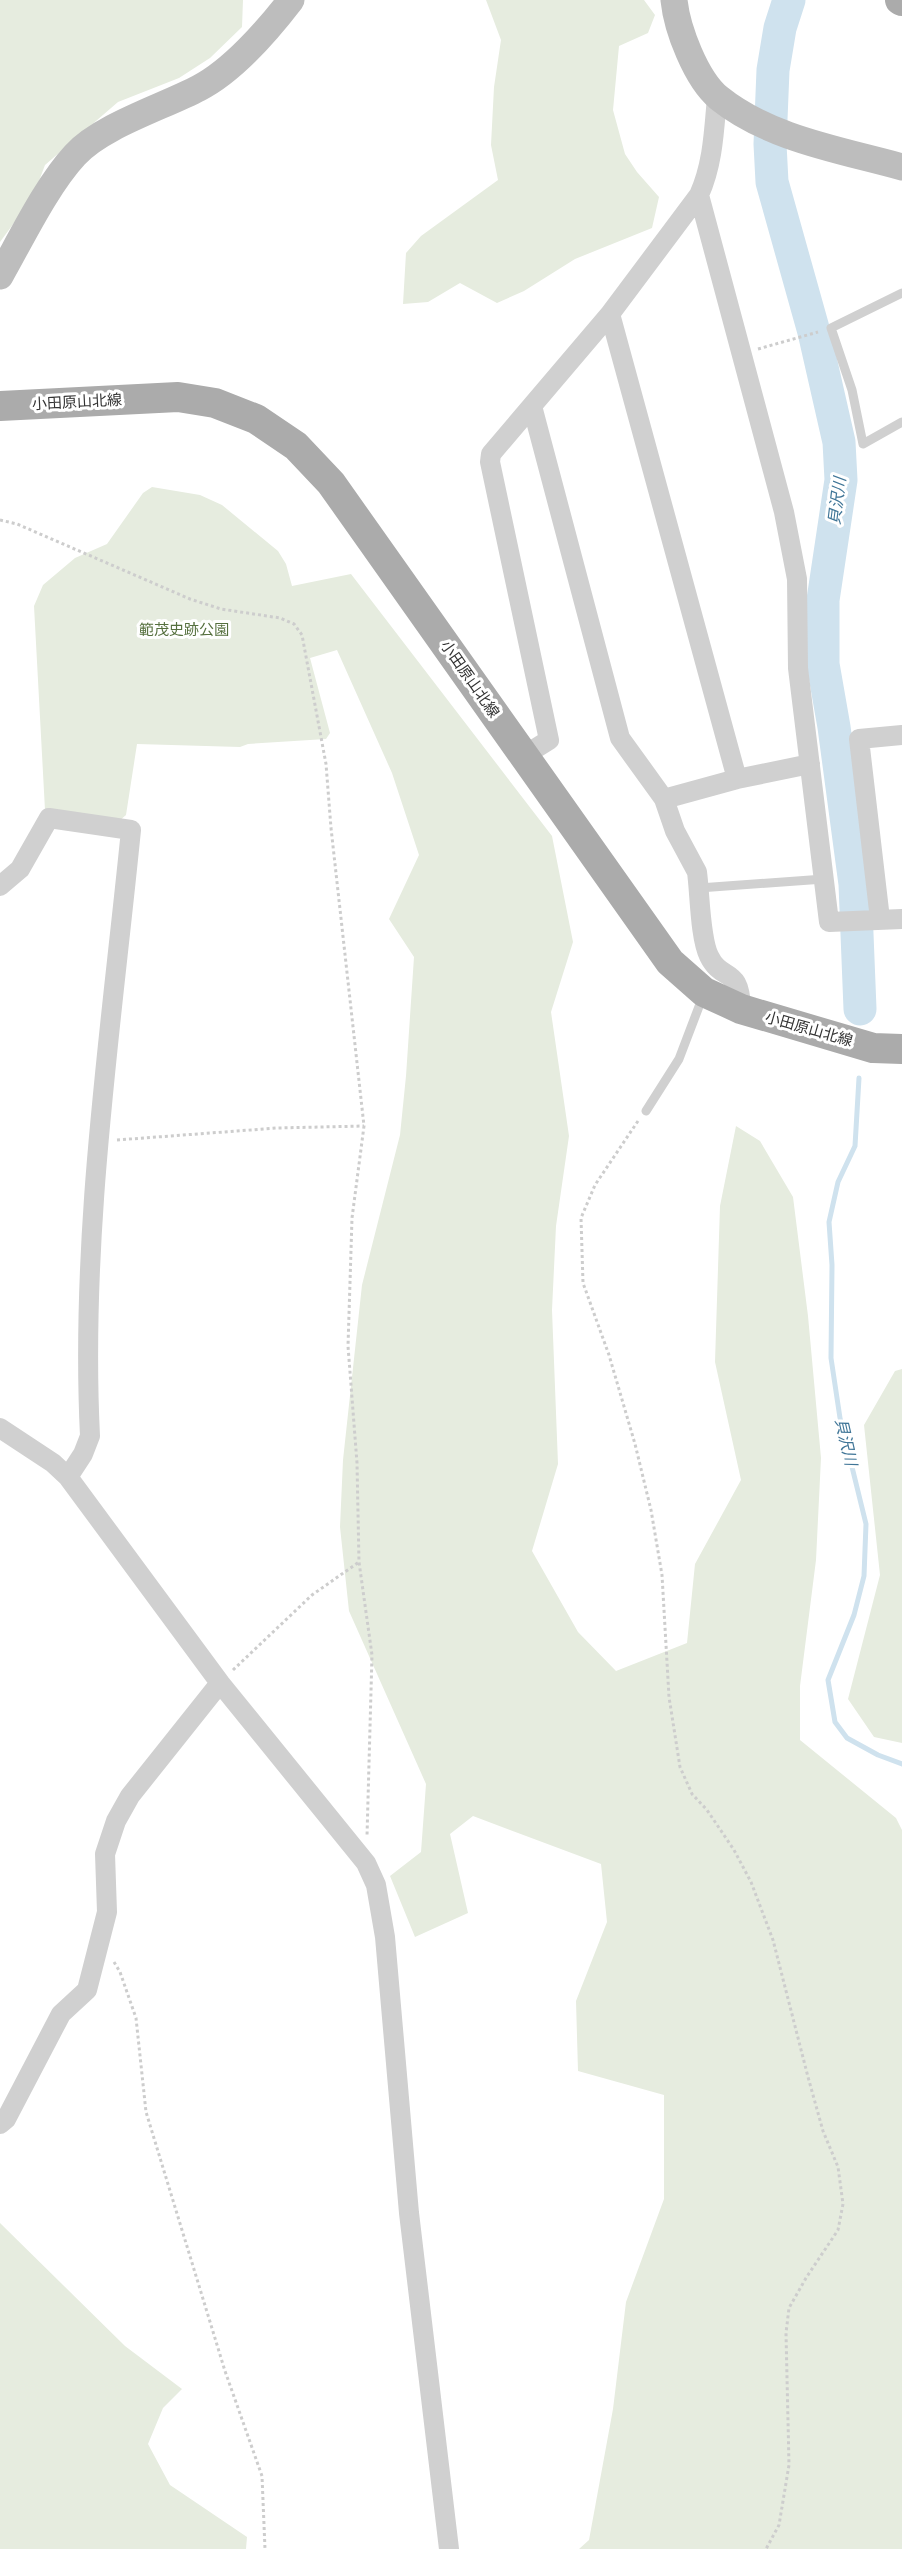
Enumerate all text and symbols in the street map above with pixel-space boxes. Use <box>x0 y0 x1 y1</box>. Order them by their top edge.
street label: 小田原山北線 <box>32 391 122 413</box>
water label: 貝沢川 <box>825 474 850 526</box>
park label: 範茂史跡公園 <box>139 621 229 639</box>
street label: 小田原山北線 <box>437 637 503 721</box>
street label: 小田原山北線 <box>763 1008 855 1050</box>
water label: 貝沢川 <box>831 1416 861 1469</box>

